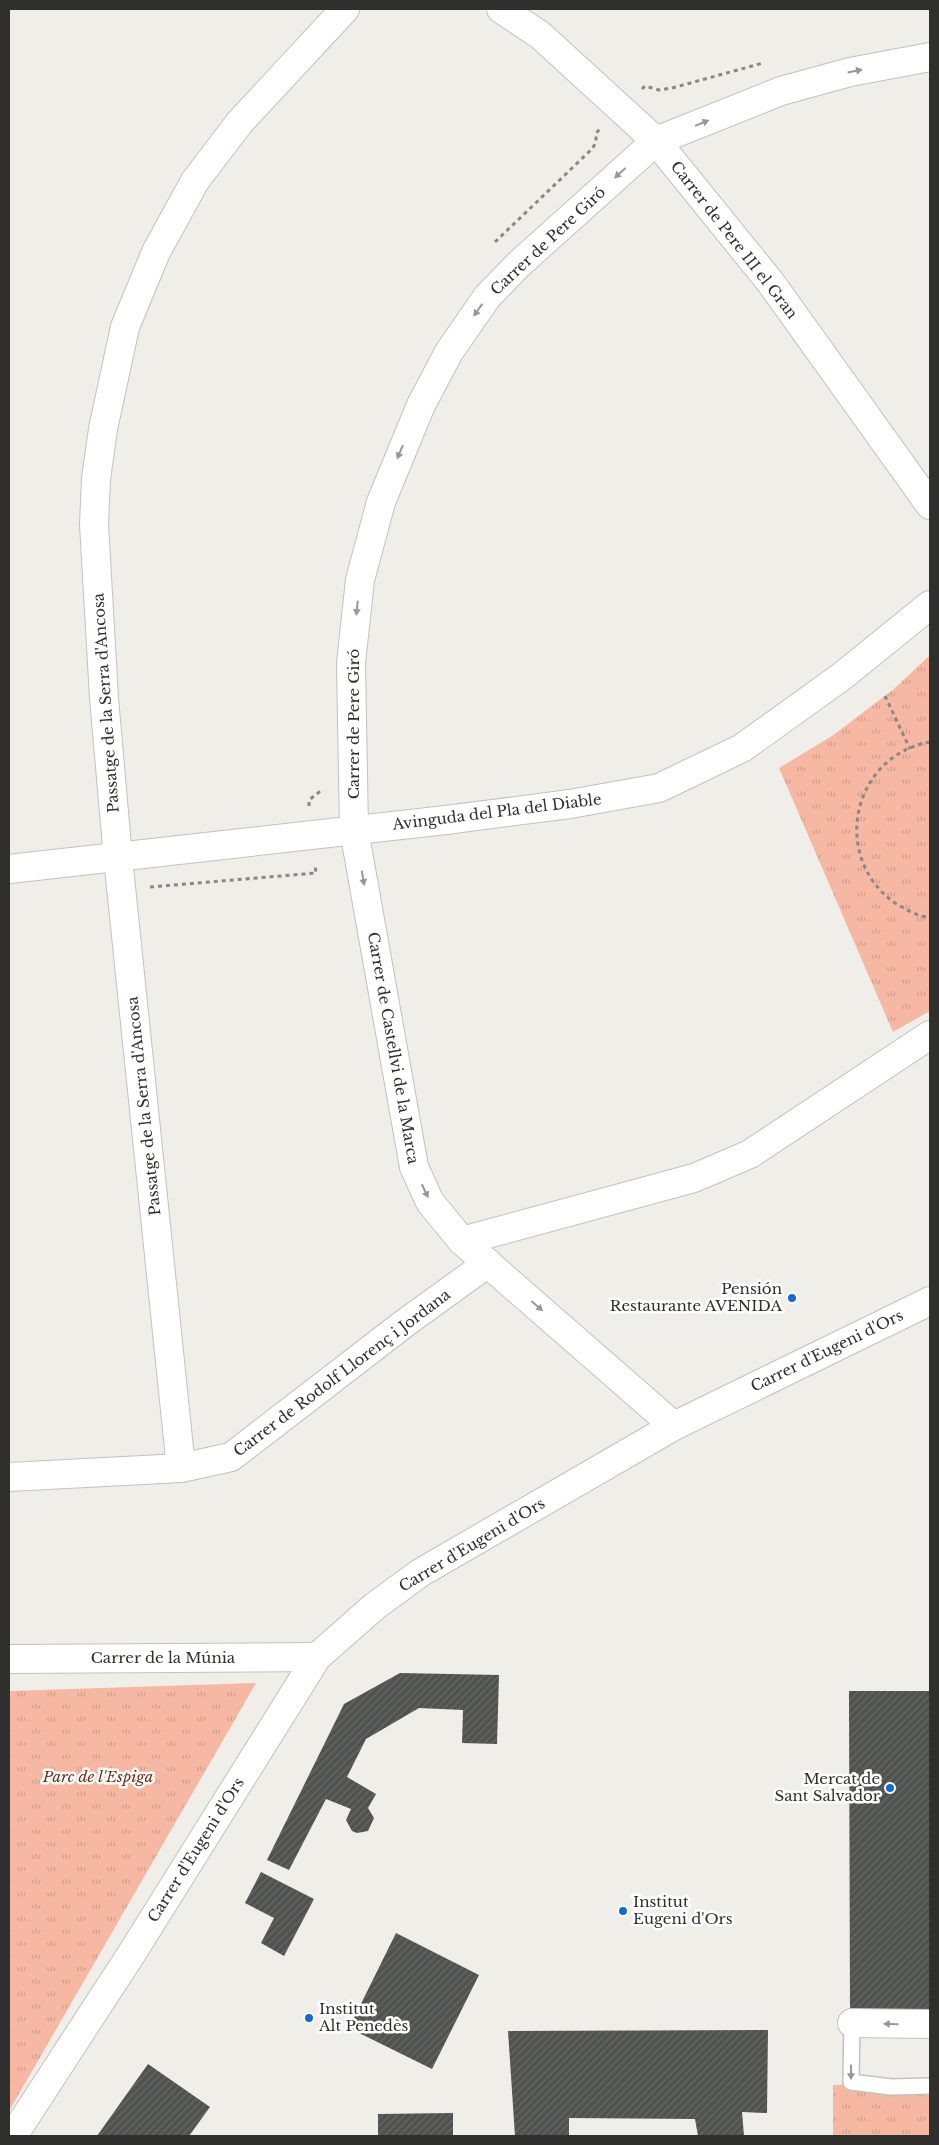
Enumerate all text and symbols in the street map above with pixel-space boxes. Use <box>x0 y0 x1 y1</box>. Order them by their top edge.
one-way arrow <box>848 67 864 75</box>
one-way arrow <box>694 118 709 126</box>
street label: Carrer de Pere III el Gran <box>667 157 802 322</box>
one-way arrow <box>614 168 627 179</box>
street label: Carrer de Pere Giró <box>486 182 609 299</box>
one-way arrow <box>473 303 483 317</box>
one-way arrow <box>396 445 404 460</box>
street label: Passatge de la Serra d'Ancosa <box>88 592 123 814</box>
one-way arrow <box>353 601 361 617</box>
street label: Carrer de Pere Giró <box>344 649 363 799</box>
street label: Avinguda del Pla del Diable <box>390 789 602 834</box>
one-way arrow <box>359 870 367 886</box>
street label: Carrer de Castellvi de la Marca <box>364 930 423 1166</box>
street label: Passatge de la Serra d'Ancosa <box>122 995 164 1217</box>
one-way arrow <box>421 1184 429 1198</box>
place label: Pensión Restaurante AVENIDA <box>610 1279 782 1315</box>
street label: Carrer de Rodolf Llorenç i Jordana <box>230 1284 454 1460</box>
marker: Pensión Restaurante AVENIDA <box>786 1292 798 1304</box>
one-way arrow <box>530 1301 543 1312</box>
street label: Carrer d'Eugeni d'Ors <box>748 1305 906 1396</box>
street label: Carrer d'Eugeni d'Ors <box>395 1493 548 1596</box>
street label: Carrer de la Múnia <box>91 1648 236 1667</box>
park label: Parc de l'Espiga <box>42 1767 153 1786</box>
place label: Mercat de Sant Salvador <box>775 1769 881 1805</box>
street label: Carrer d'Eugeni d'Ors <box>143 1774 248 1926</box>
marker: Mercat de Sant Salvador <box>884 1782 896 1794</box>
place label: Institut Eugeni d'Ors <box>633 1892 733 1928</box>
marker: Institut Eugeni d'Ors <box>617 1905 629 1917</box>
place label: Institut Alt Penedès <box>318 1999 409 2035</box>
marker: Institut Alt Penedès <box>303 2012 315 2024</box>
one-way arrow <box>883 2019 899 2027</box>
one-way arrow <box>847 2064 855 2080</box>

